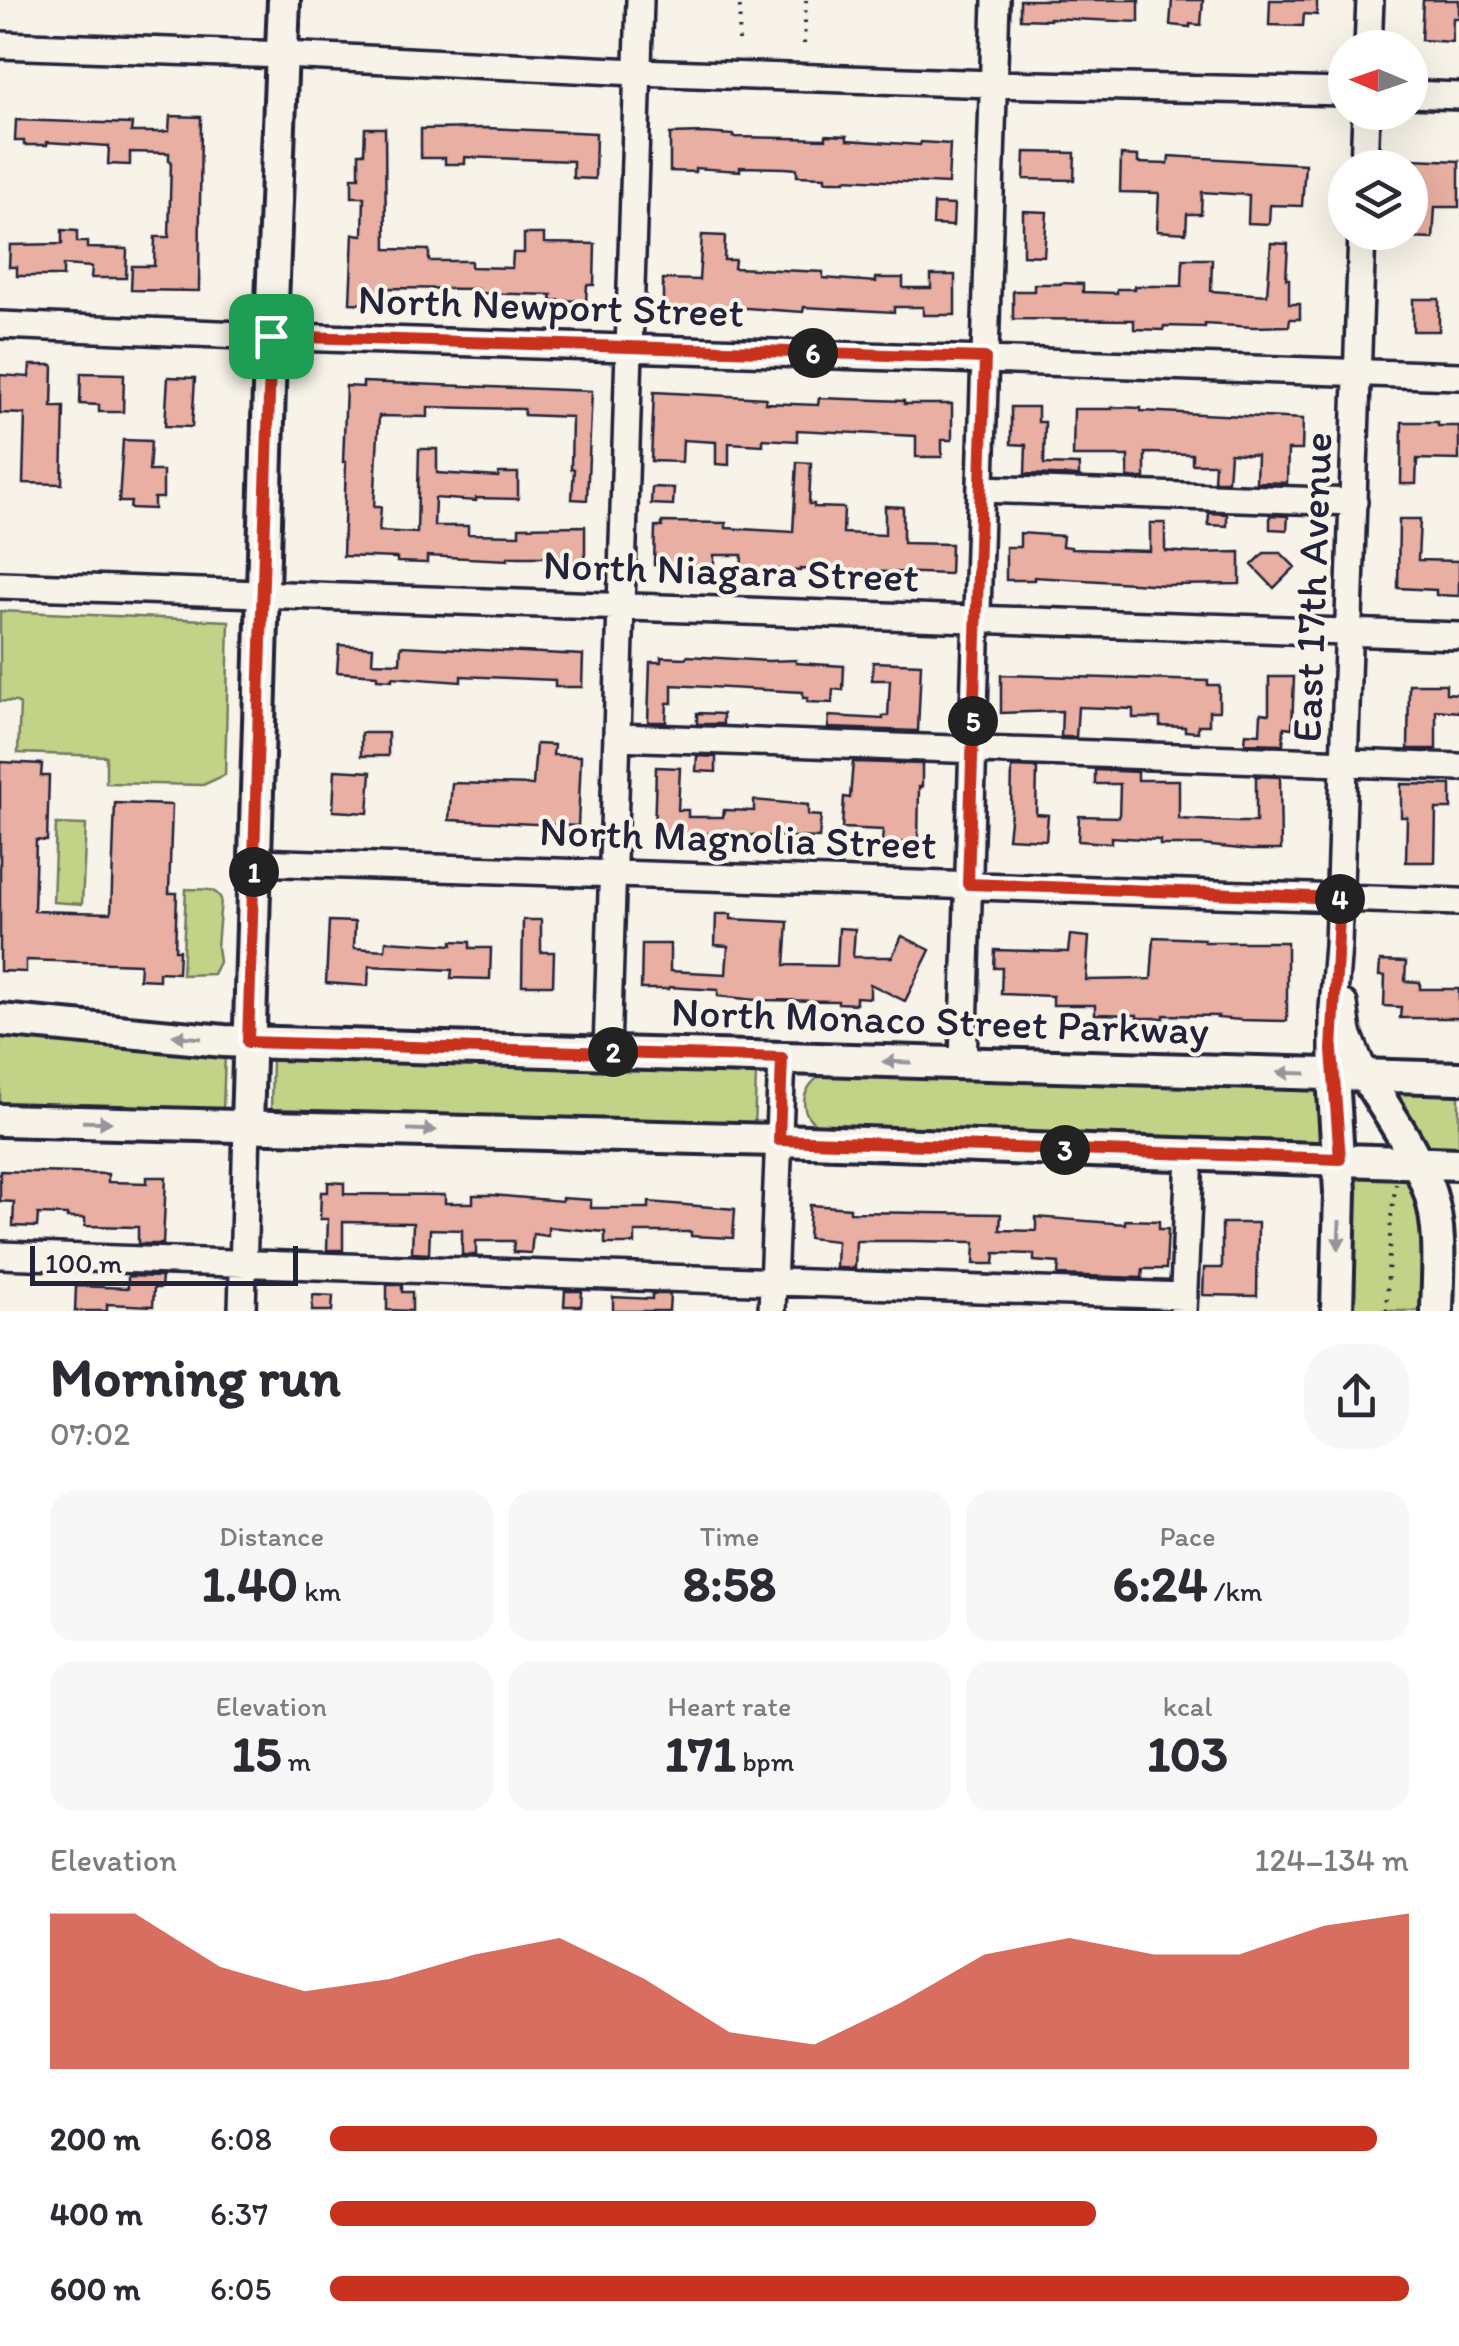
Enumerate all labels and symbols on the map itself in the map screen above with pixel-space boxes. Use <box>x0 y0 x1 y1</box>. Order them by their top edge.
north arrow <box>1328 30 1428 130</box>
street label: North Newport Street <box>357 273 745 338</box>
pin <box>229 294 314 379</box>
pin: 6 <box>788 328 838 378</box>
street label: East 17th Avenue <box>1281 431 1342 743</box>
street label: North Niagara Street <box>542 538 920 603</box>
pin: 5 <box>948 696 998 746</box>
street label: North Magnolia Street <box>538 805 938 870</box>
pin: 1 <box>229 847 279 897</box>
pin: 4 <box>1315 874 1365 924</box>
street label: North Monaco Street Parkway <box>670 986 1210 1055</box>
pin: 2 <box>588 1027 638 1077</box>
one-way arrow <box>171 1029 203 1045</box>
one-way arrow <box>880 1054 912 1070</box>
one-way arrow <box>1275 1065 1307 1081</box>
one-way arrow <box>82 1114 114 1130</box>
one-way arrow <box>407 1123 439 1139</box>
pin: 3 <box>1040 1125 1090 1175</box>
one-way arrow <box>1330 1220 1346 1252</box>
scale bar <box>30 1241 298 1286</box>

